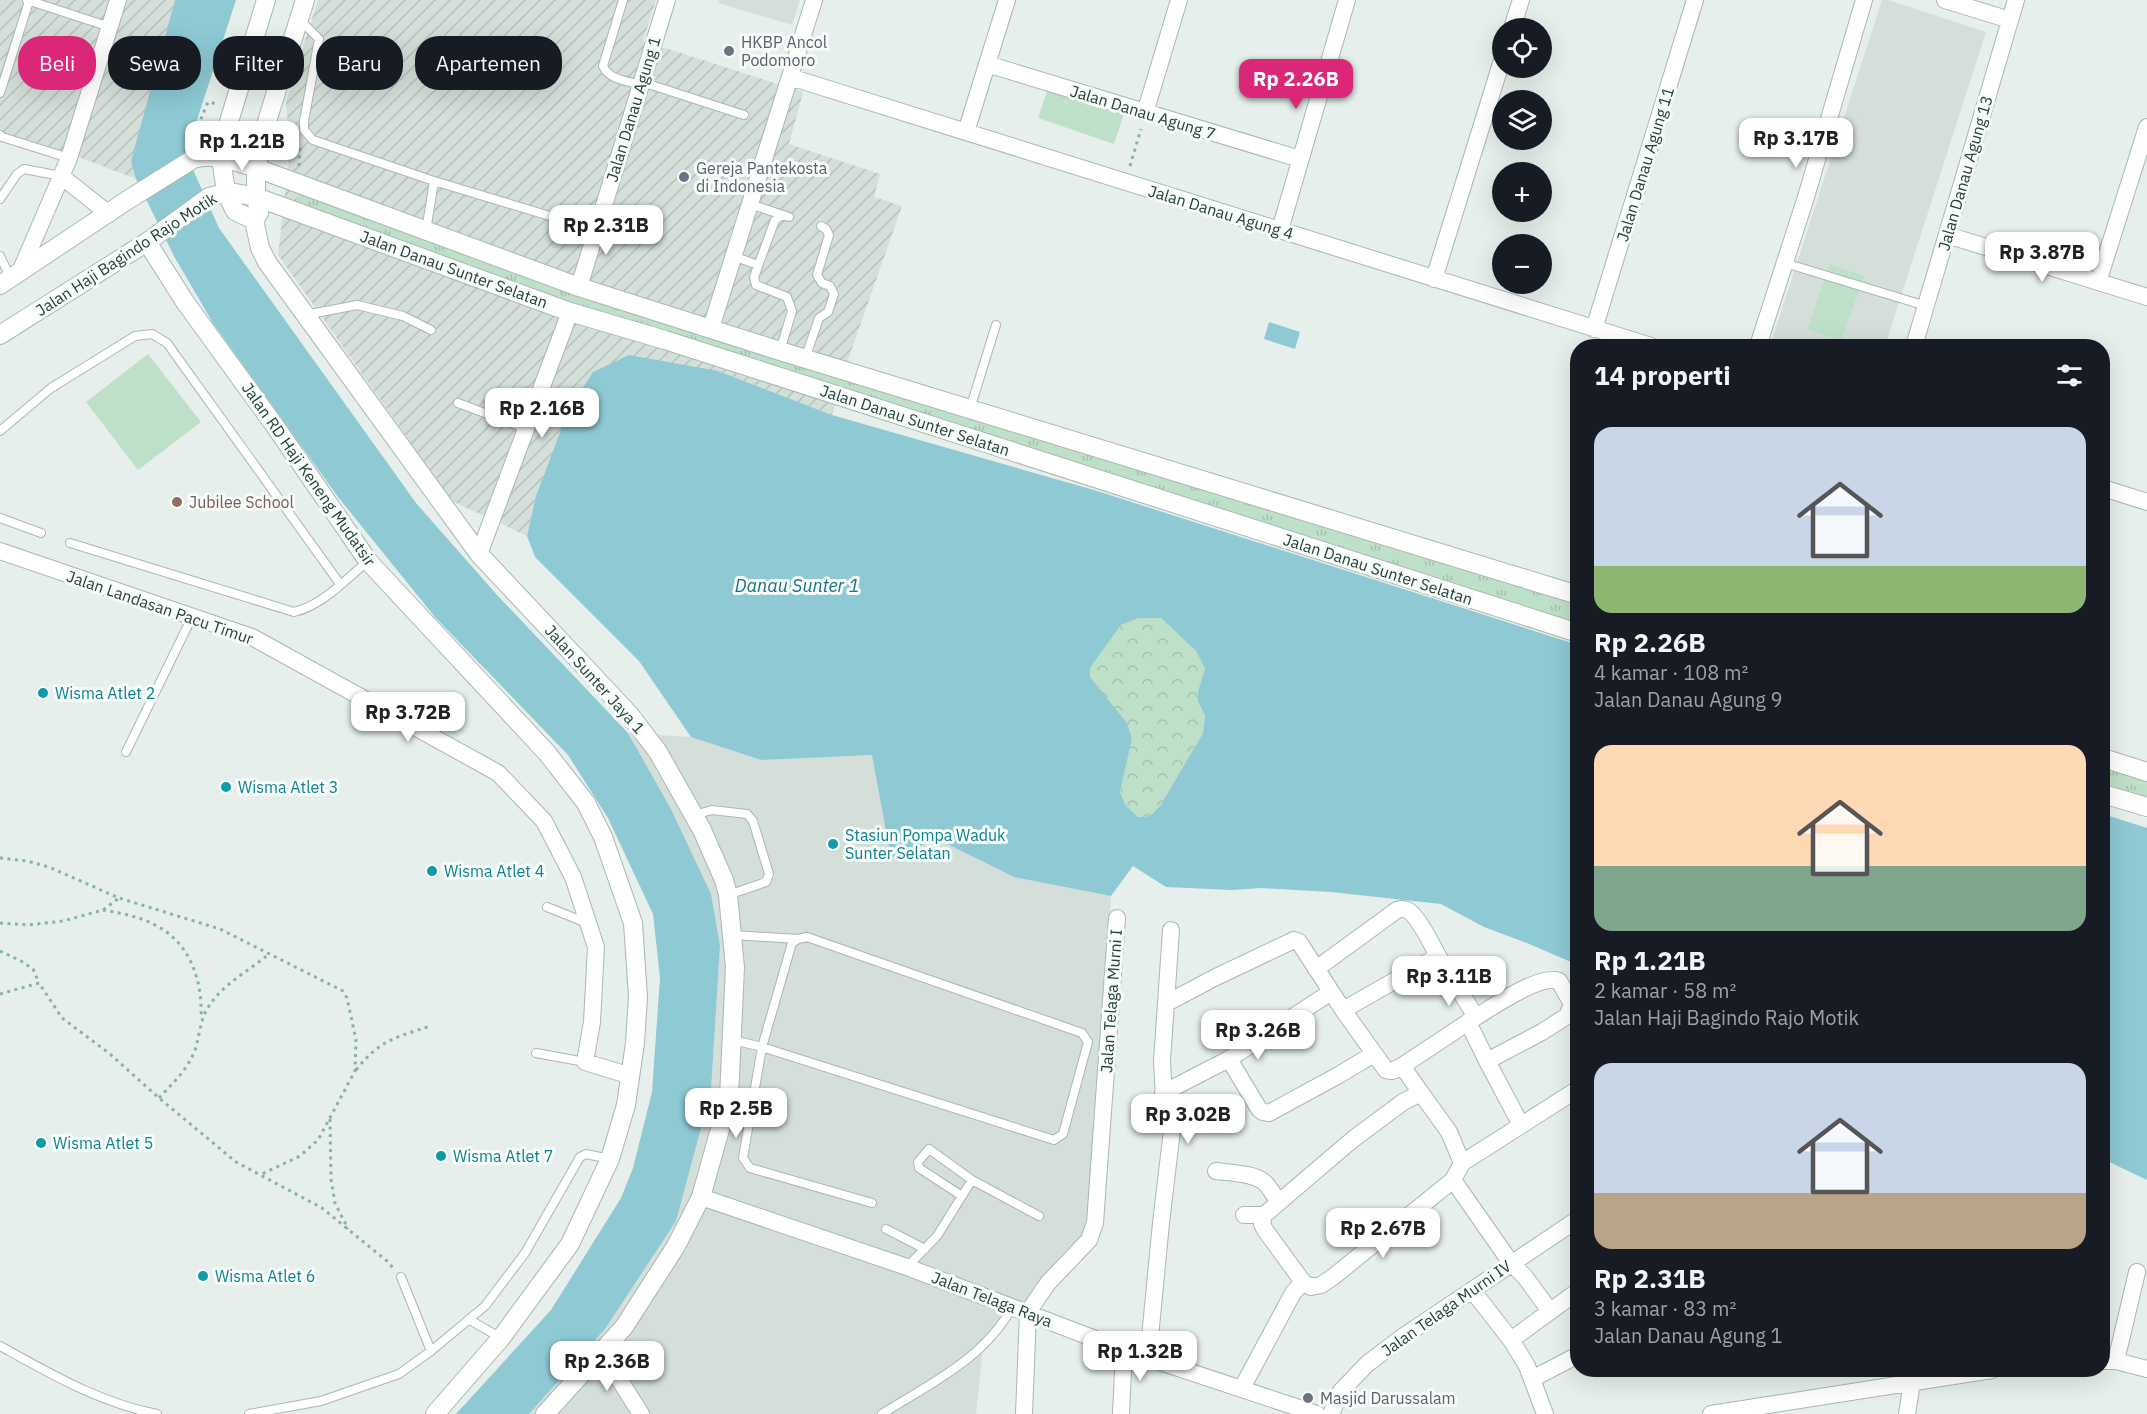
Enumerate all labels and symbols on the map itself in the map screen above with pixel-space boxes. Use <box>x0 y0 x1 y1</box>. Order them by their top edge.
place label: HKBP Ancol Podomoro <box>741 32 827 70</box>
street label: Jalan Danau Agung 1 <box>601 34 665 184</box>
marker: HKBP Ancol Podomoro <box>722 44 736 58</box>
pin: Rp 2.26B <box>1234 59 1358 110</box>
street label: Jalan Danau Agung 7 <box>1068 80 1218 144</box>
street label: Jalan Danau Agung 11 <box>1612 84 1678 244</box>
street label: Jalan Danau Agung 13 <box>1933 93 1997 253</box>
pin: Rp 3.17B <box>1734 118 1858 169</box>
pin: Rp 1.21B <box>180 121 304 172</box>
place label: Gereja Pantekosta di Indonesia <box>696 158 828 196</box>
marker: Gereja Pantekosta di Indonesia <box>677 170 691 184</box>
street label: Jalan Danau Agung 4 <box>1146 180 1296 244</box>
street label: Jalan Haji Bagindo Rajo Motik <box>32 188 221 320</box>
pin: Rp 2.31B <box>544 205 668 256</box>
street label: Jalan Danau Sunter Selatan <box>358 226 550 312</box>
pin: Rp 3.87B <box>1980 232 2104 283</box>
street label: Jalan RD Haji Keneng Mudatsir <box>238 378 380 570</box>
street label: Jalan Danau Sunter Selatan <box>818 380 1012 460</box>
pin: Rp 2.16B <box>480 388 604 439</box>
place label: Jubilee School <box>189 492 294 512</box>
marker: Jubilee School <box>170 495 184 509</box>
street label: Jalan Danau Sunter Selatan <box>1281 529 1475 609</box>
street label: Jalan Landasan Pacu Timur <box>64 566 256 648</box>
water label: Danau Sunter 1 <box>735 574 859 597</box>
street label: Jalan Sunter Jaya 1 <box>541 620 649 738</box>
place label: Wisma Atlet 2 <box>55 683 155 703</box>
marker: Wisma Atlet 2 <box>36 686 50 700</box>
pin: Rp 3.72B <box>346 692 470 743</box>
place label: Wisma Atlet 3 <box>238 777 338 797</box>
marker: Wisma Atlet 3 <box>219 780 233 794</box>
place label: Stasiun Pompa Waduk Sunter Selatan <box>845 825 1006 863</box>
marker: Stasiun Pompa Waduk Sunter Selatan <box>826 837 840 851</box>
place label: Wisma Atlet 4 <box>444 861 544 881</box>
marker: Wisma Atlet 4 <box>425 864 439 878</box>
street label: Jalan Telaga Murni I <box>1096 928 1126 1074</box>
pin: Rp 3.11B <box>1387 956 1511 1007</box>
pin: Rp 3.26B <box>1196 1010 1320 1061</box>
pin: Rp 2.5B <box>681 1088 791 1139</box>
pin: Rp 3.02B <box>1126 1094 1250 1145</box>
place label: Wisma Atlet 5 <box>53 1133 153 1153</box>
marker: Wisma Atlet 5 <box>34 1136 48 1150</box>
place label: Wisma Atlet 7 <box>453 1146 553 1166</box>
marker: Wisma Atlet 7 <box>434 1149 448 1163</box>
pin: Rp 2.67B <box>1321 1208 1445 1259</box>
street label: Jalan Telaga Murni IV <box>1377 1256 1515 1360</box>
place label: Wisma Atlet 6 <box>215 1266 315 1286</box>
street label: Jalan Telaga Raya <box>929 1267 1056 1331</box>
marker: Wisma Atlet 6 <box>196 1269 210 1283</box>
pin: Rp 1.32B <box>1078 1331 1202 1382</box>
pin: Rp 2.36B <box>545 1341 669 1392</box>
place label: Masjid Darussalam <box>1320 1388 1456 1408</box>
marker: Masjid Darussalam <box>1301 1391 1315 1405</box>

